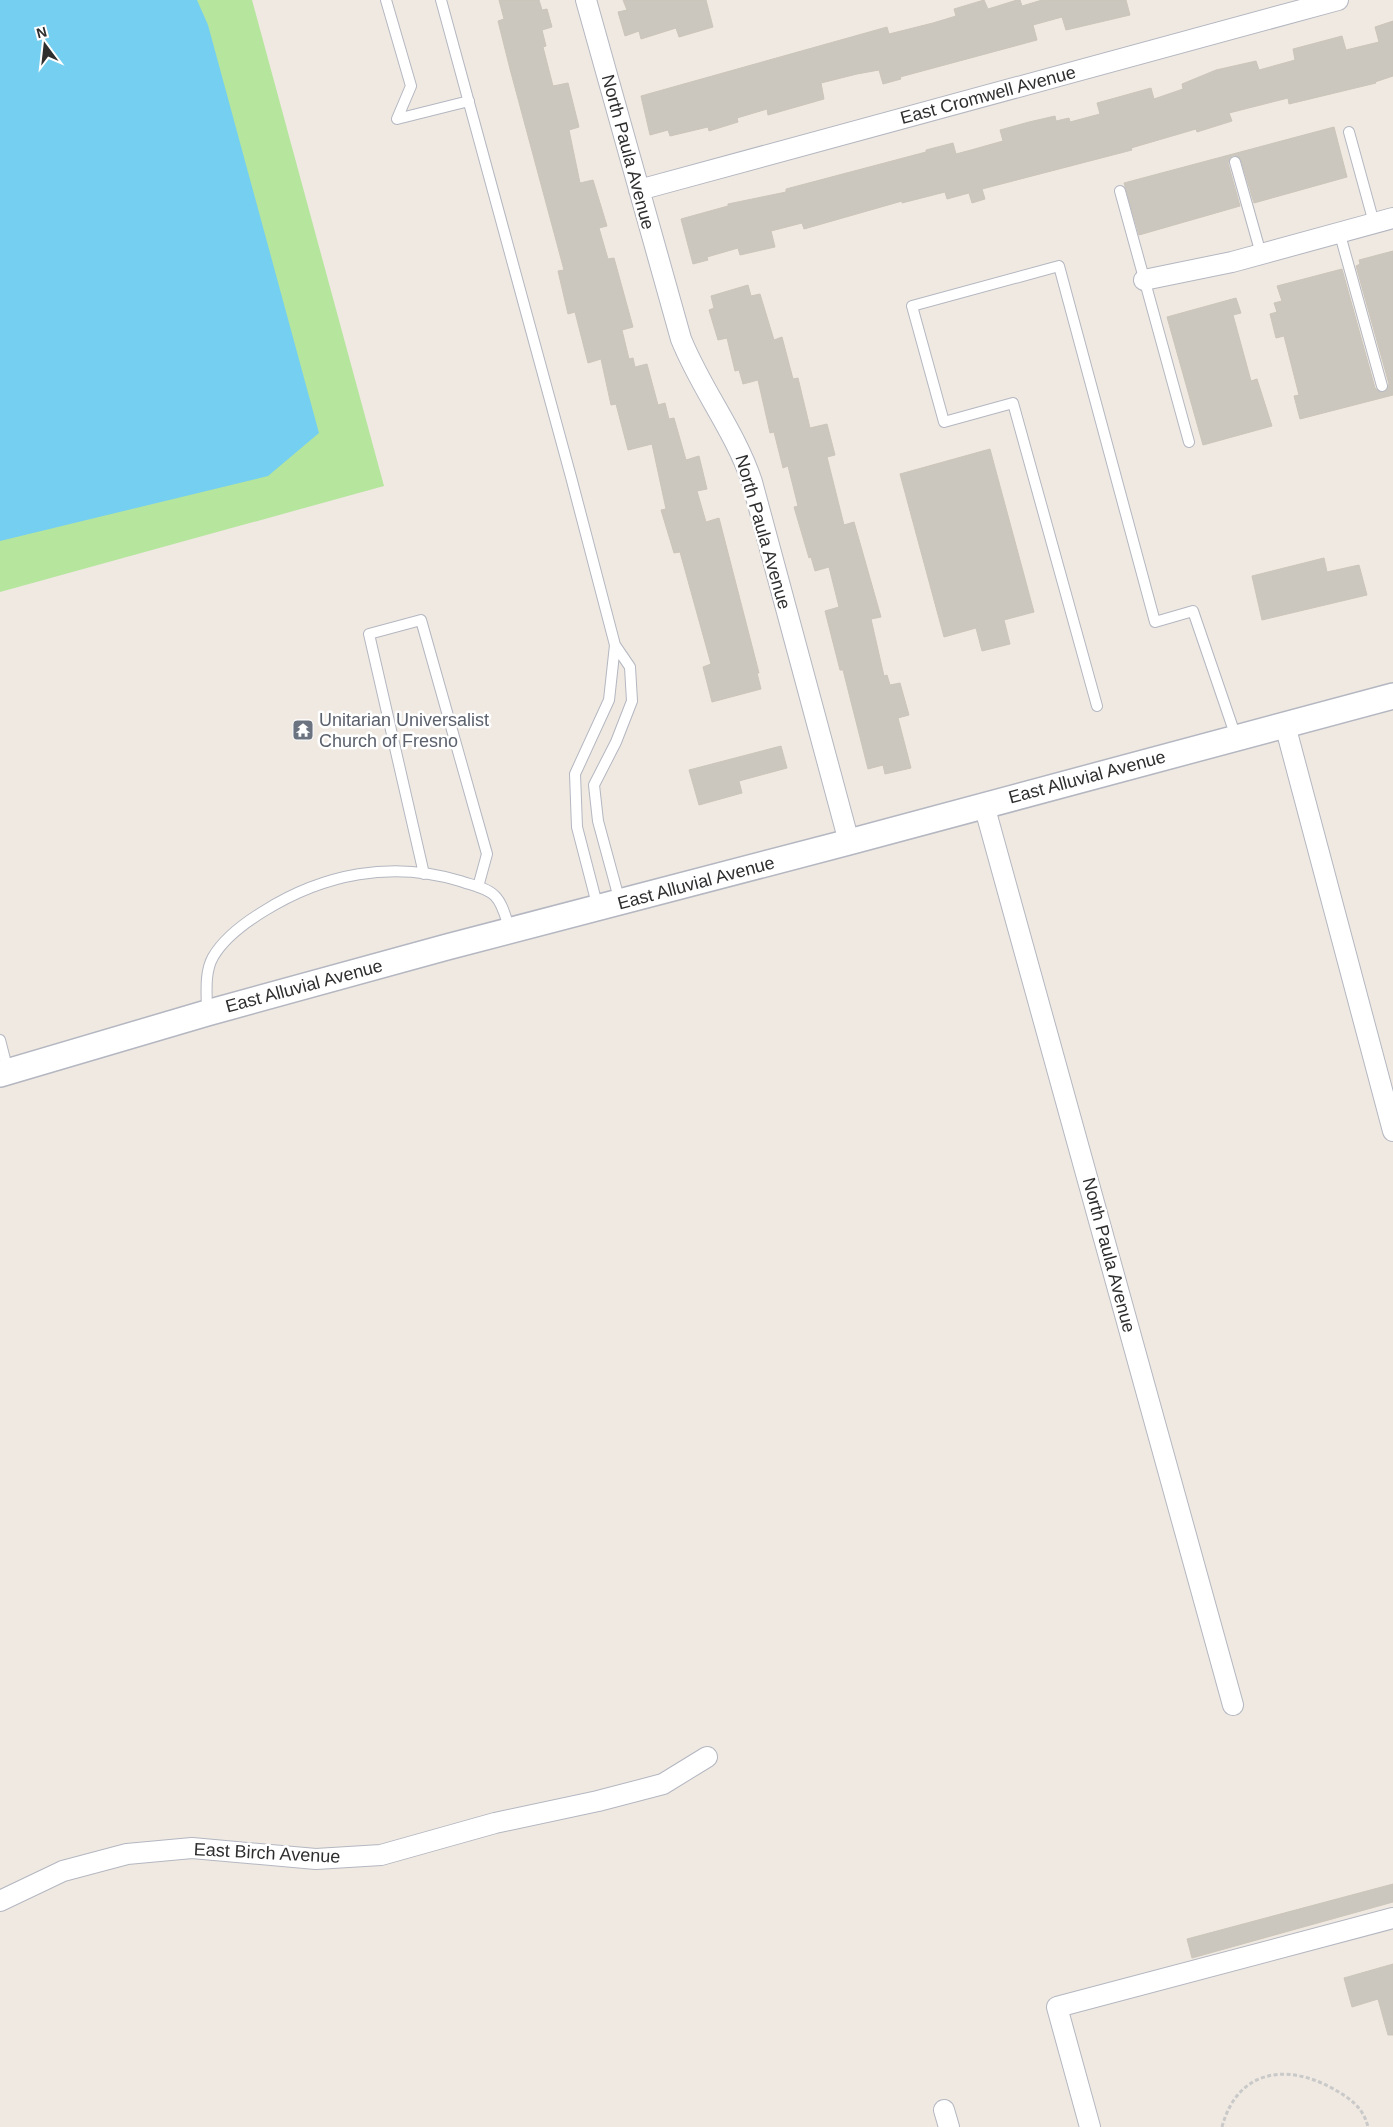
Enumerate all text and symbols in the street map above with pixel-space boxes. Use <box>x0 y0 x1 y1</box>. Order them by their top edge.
north arrow <box>20 20 70 70</box>
text: N <box>35 23 49 41</box>
street label: East Cromwell Avenue <box>898 62 1078 128</box>
street label: North Paula Avenue <box>598 72 658 232</box>
street label: North Paula Avenue <box>731 452 795 612</box>
place label: Unitarian Universalist Church of Fresno <box>319 710 489 751</box>
temple icon: Unitarian Universalist Church of Fresno <box>291 718 315 742</box>
street label: East Alluvial Avenue <box>1006 746 1168 808</box>
street label: East Alluvial Avenue <box>615 852 777 914</box>
street label: East Alluvial Avenue <box>223 955 385 1017</box>
street label: North Paula Avenue <box>1079 1175 1139 1335</box>
street label: East Birch Avenue <box>193 1839 341 1867</box>

